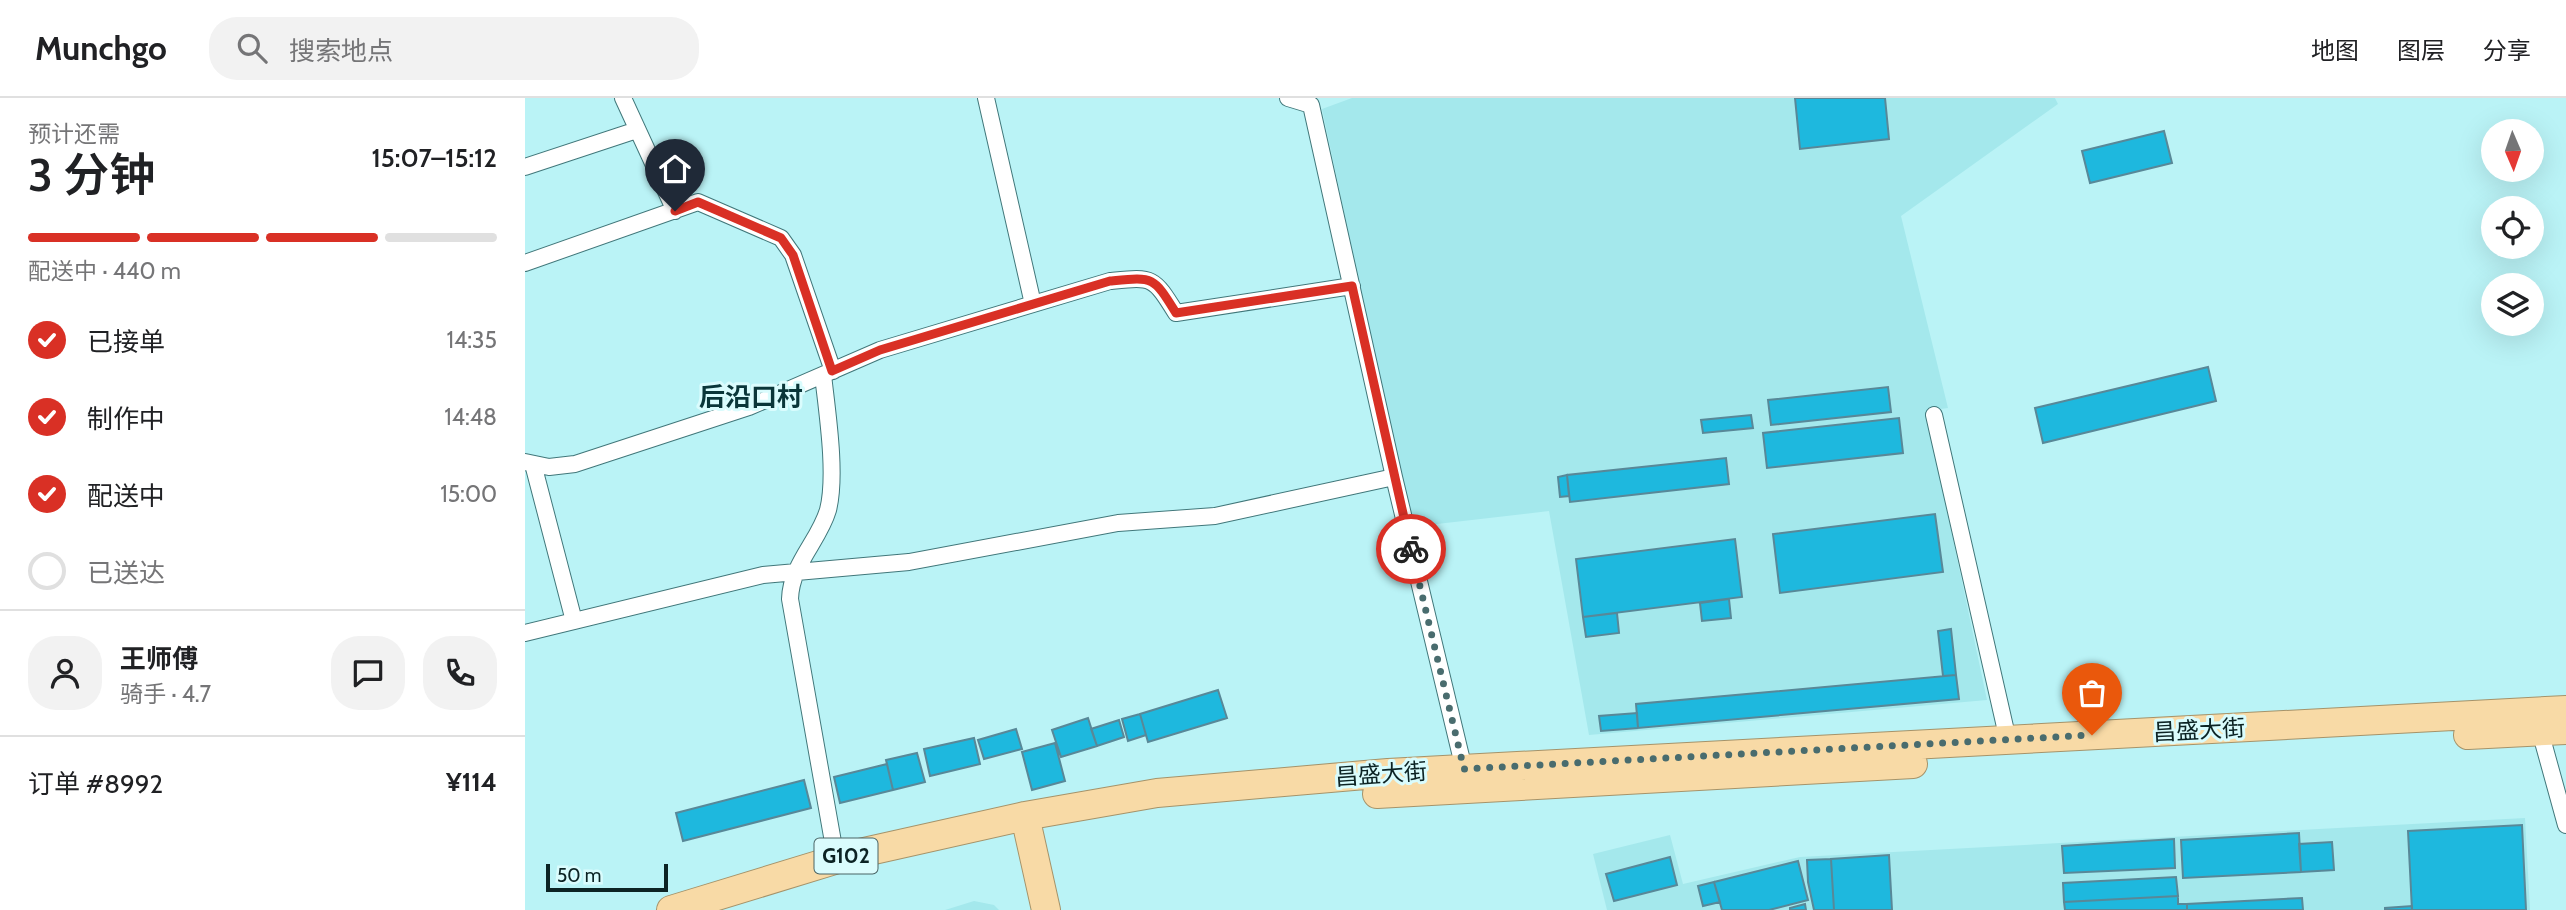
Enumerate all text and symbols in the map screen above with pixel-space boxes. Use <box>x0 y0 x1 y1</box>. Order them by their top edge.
search box <box>209 17 699 80</box>
text: Munchgo <box>35 28 167 68</box>
icon: search <box>233 29 271 67</box>
text: 搜索地点 <box>289 35 393 67</box>
text: 地图 <box>2311 36 2359 65</box>
text: 图层 <box>2397 36 2445 65</box>
text: 分享 <box>2483 36 2531 65</box>
north arrow <box>2481 119 2545 182</box>
map controls <box>2481 119 2544 336</box>
text: 预计还需 <box>28 120 120 148</box>
pin <box>645 139 705 211</box>
text: 15:07–15:12 <box>372 142 497 174</box>
text: 3 分钟 <box>28 147 155 203</box>
icon: home <box>656 150 694 188</box>
button: locate <box>2481 196 2544 259</box>
text: 配送中 · 440 m <box>28 257 181 285</box>
button: layers <box>2481 273 2544 336</box>
icon: check <box>28 321 66 359</box>
text: 已接单 <box>87 326 165 358</box>
text: 14:35 <box>447 326 497 354</box>
district label: 后沿口村 <box>699 381 803 413</box>
icon: check <box>28 398 66 436</box>
text: 制作中 <box>87 403 165 435</box>
text: 14:48 <box>444 403 497 431</box>
icon: check <box>28 475 66 513</box>
text: 配送中 <box>87 480 165 512</box>
text: 15:00 <box>440 480 497 508</box>
courier <box>1376 514 1446 584</box>
icon: bike <box>1392 530 1430 568</box>
text: 已送达 <box>87 557 165 589</box>
button: person <box>28 636 102 710</box>
button: chat <box>331 636 405 710</box>
button: phone <box>423 636 497 710</box>
text: 王师傅 <box>120 643 198 675</box>
pin <box>2062 663 2122 735</box>
icon: bag <box>2073 674 2111 712</box>
text: 骑手 · 4.7 <box>120 680 211 708</box>
street label: 昌盛大街 <box>2152 714 2246 746</box>
street label: 昌盛大街 <box>1334 757 1428 791</box>
text: ¥114 <box>446 766 497 798</box>
text: 订单 #8992 <box>28 768 163 800</box>
road number: G102 <box>815 838 877 874</box>
scale bar <box>546 861 669 893</box>
text: 50 m <box>557 864 601 887</box>

